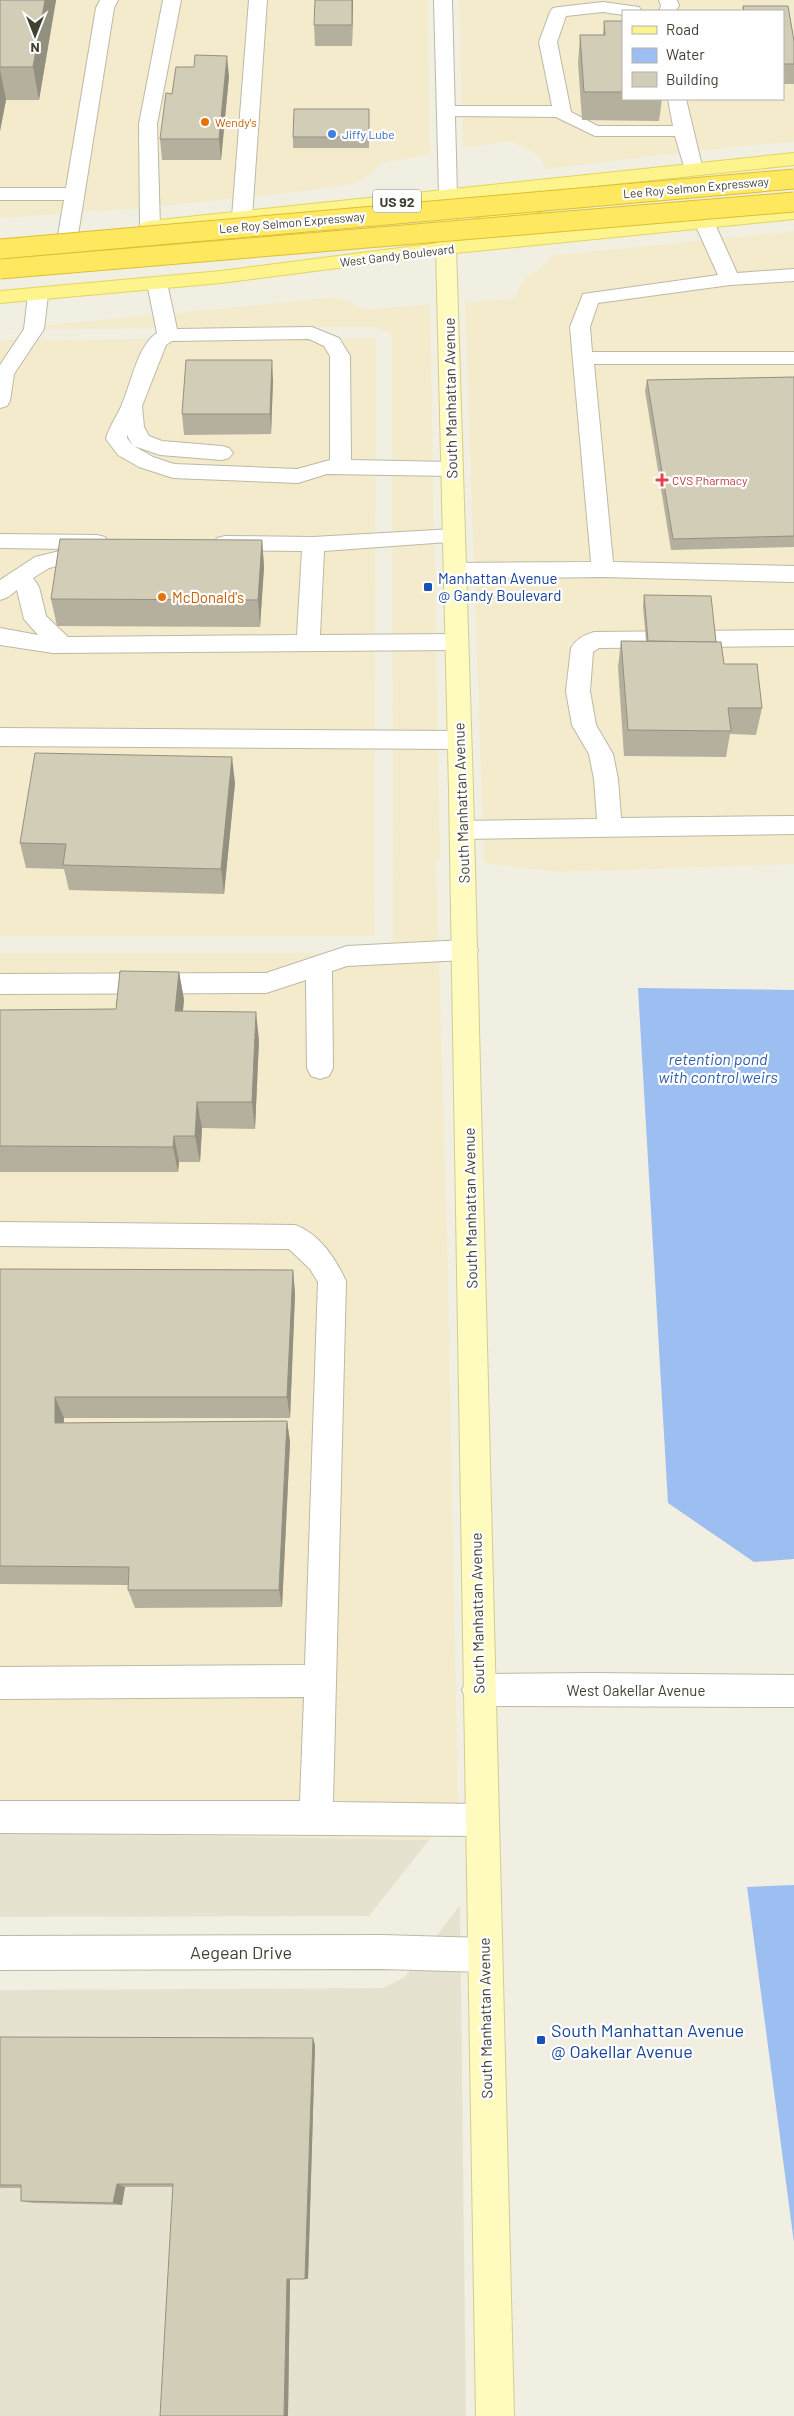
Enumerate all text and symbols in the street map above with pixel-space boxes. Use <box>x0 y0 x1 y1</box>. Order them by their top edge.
north arrow <box>10 10 60 60</box>
legend <box>622 10 784 100</box>
text: Road <box>666 20 699 38</box>
text: N <box>30 40 40 57</box>
text: Water <box>666 45 705 63</box>
text: Building <box>666 70 719 88</box>
place label: Wendy's <box>215 115 257 129</box>
marker: Wendy's <box>199 116 211 128</box>
place label: Jiffy Lube <box>342 127 395 141</box>
marker: Jiffy Lube <box>326 128 338 140</box>
street label: Lee Roy Selmon Expressway <box>623 174 770 200</box>
road number: US 92 <box>373 190 421 212</box>
street label: Lee Roy Selmon Expressway <box>219 209 366 235</box>
street label: West Gandy Boulevard <box>339 241 455 269</box>
street label: South Manhattan Avenue <box>440 317 460 479</box>
place label: CVS Pharmacy <box>672 473 748 487</box>
marker: CVS Pharmacy <box>656 474 668 486</box>
place label: Manhattan Avenue @ Gandy Boulevard <box>438 569 561 604</box>
marker: Manhattan Avenue @ Gandy Boulevard <box>422 581 434 593</box>
place label: McDonald's <box>172 588 244 606</box>
marker: McDonald's <box>156 591 168 603</box>
street label: South Manhattan Avenue <box>449 722 473 884</box>
water label: retention pond with control weirs <box>658 1049 778 1086</box>
street label: South Manhattan Avenue <box>460 1127 480 1289</box>
street label: South Manhattan Avenue <box>467 1532 487 1694</box>
street label: West Oakellar Avenue <box>567 1681 705 1699</box>
street label: South Manhattan Avenue <box>475 1937 495 2099</box>
street label: Aegean Drive <box>190 1941 292 1963</box>
place label: South Manhattan Avenue @ Oakellar Avenue <box>551 2019 744 2062</box>
marker: South Manhattan Avenue @ Oakellar Avenue <box>535 2034 547 2046</box>

